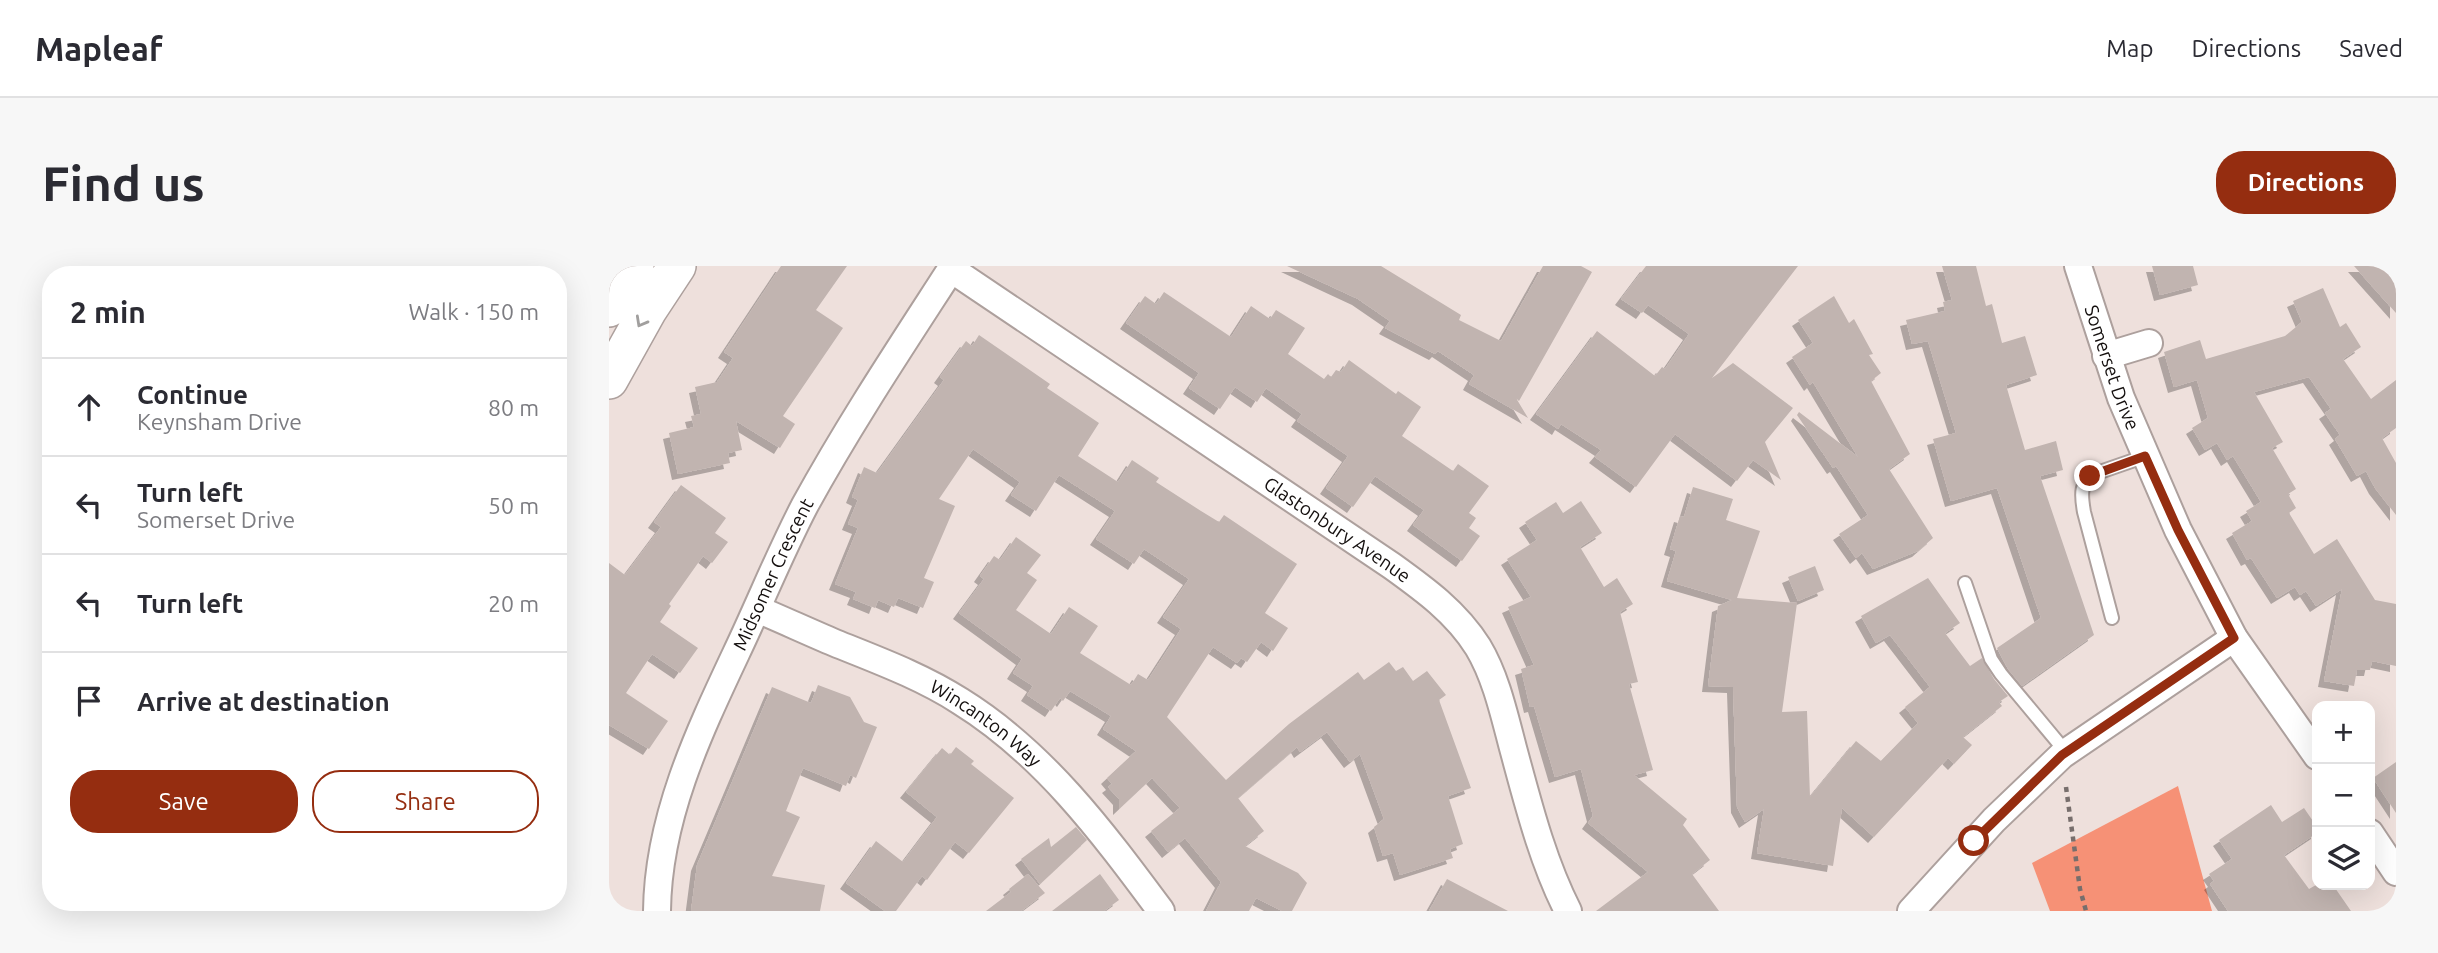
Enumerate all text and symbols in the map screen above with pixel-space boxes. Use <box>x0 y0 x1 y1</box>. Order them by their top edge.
text: Mapleaf <box>35 30 163 67</box>
text: Map <box>2106 35 2153 62</box>
text: Directions <box>2191 35 2301 62</box>
text: Saved <box>2339 35 2403 62</box>
button: Directions <box>2216 151 2396 214</box>
text: Find us <box>42 155 205 210</box>
text: 2 min <box>70 295 146 329</box>
text: Walk · 150 m <box>408 299 539 324</box>
street label: Somerset Drive <box>2080 302 2144 433</box>
one-way arrow <box>636 315 649 327</box>
text: Continue <box>137 380 248 409</box>
icon: ahead <box>70 388 108 426</box>
text: 80 m <box>488 395 539 420</box>
text: Keynsham Drive <box>137 409 302 434</box>
route end <box>2074 460 2105 491</box>
street label: Glastonbury Avenue <box>1260 472 1415 587</box>
text: Turn left <box>137 478 243 507</box>
icon: left <box>70 486 108 524</box>
text: 50 m <box>488 493 539 518</box>
street label: Midsomer Crescent <box>728 494 818 654</box>
text: Somerset Drive <box>137 507 295 532</box>
icon: left <box>70 584 108 622</box>
text: Turn left <box>137 589 243 618</box>
text: 20 m <box>488 591 539 616</box>
street label: Wincanton Way <box>927 675 1046 771</box>
icon: arrive <box>70 682 108 720</box>
text: Arrive at destination <box>137 687 390 716</box>
map controls <box>2312 701 2375 890</box>
button: + <box>2312 701 2375 764</box>
button: − <box>2312 764 2375 827</box>
button: Save <box>70 770 298 833</box>
button: Share <box>312 770 539 833</box>
route start <box>1958 825 1989 856</box>
button: layers <box>2312 827 2375 890</box>

